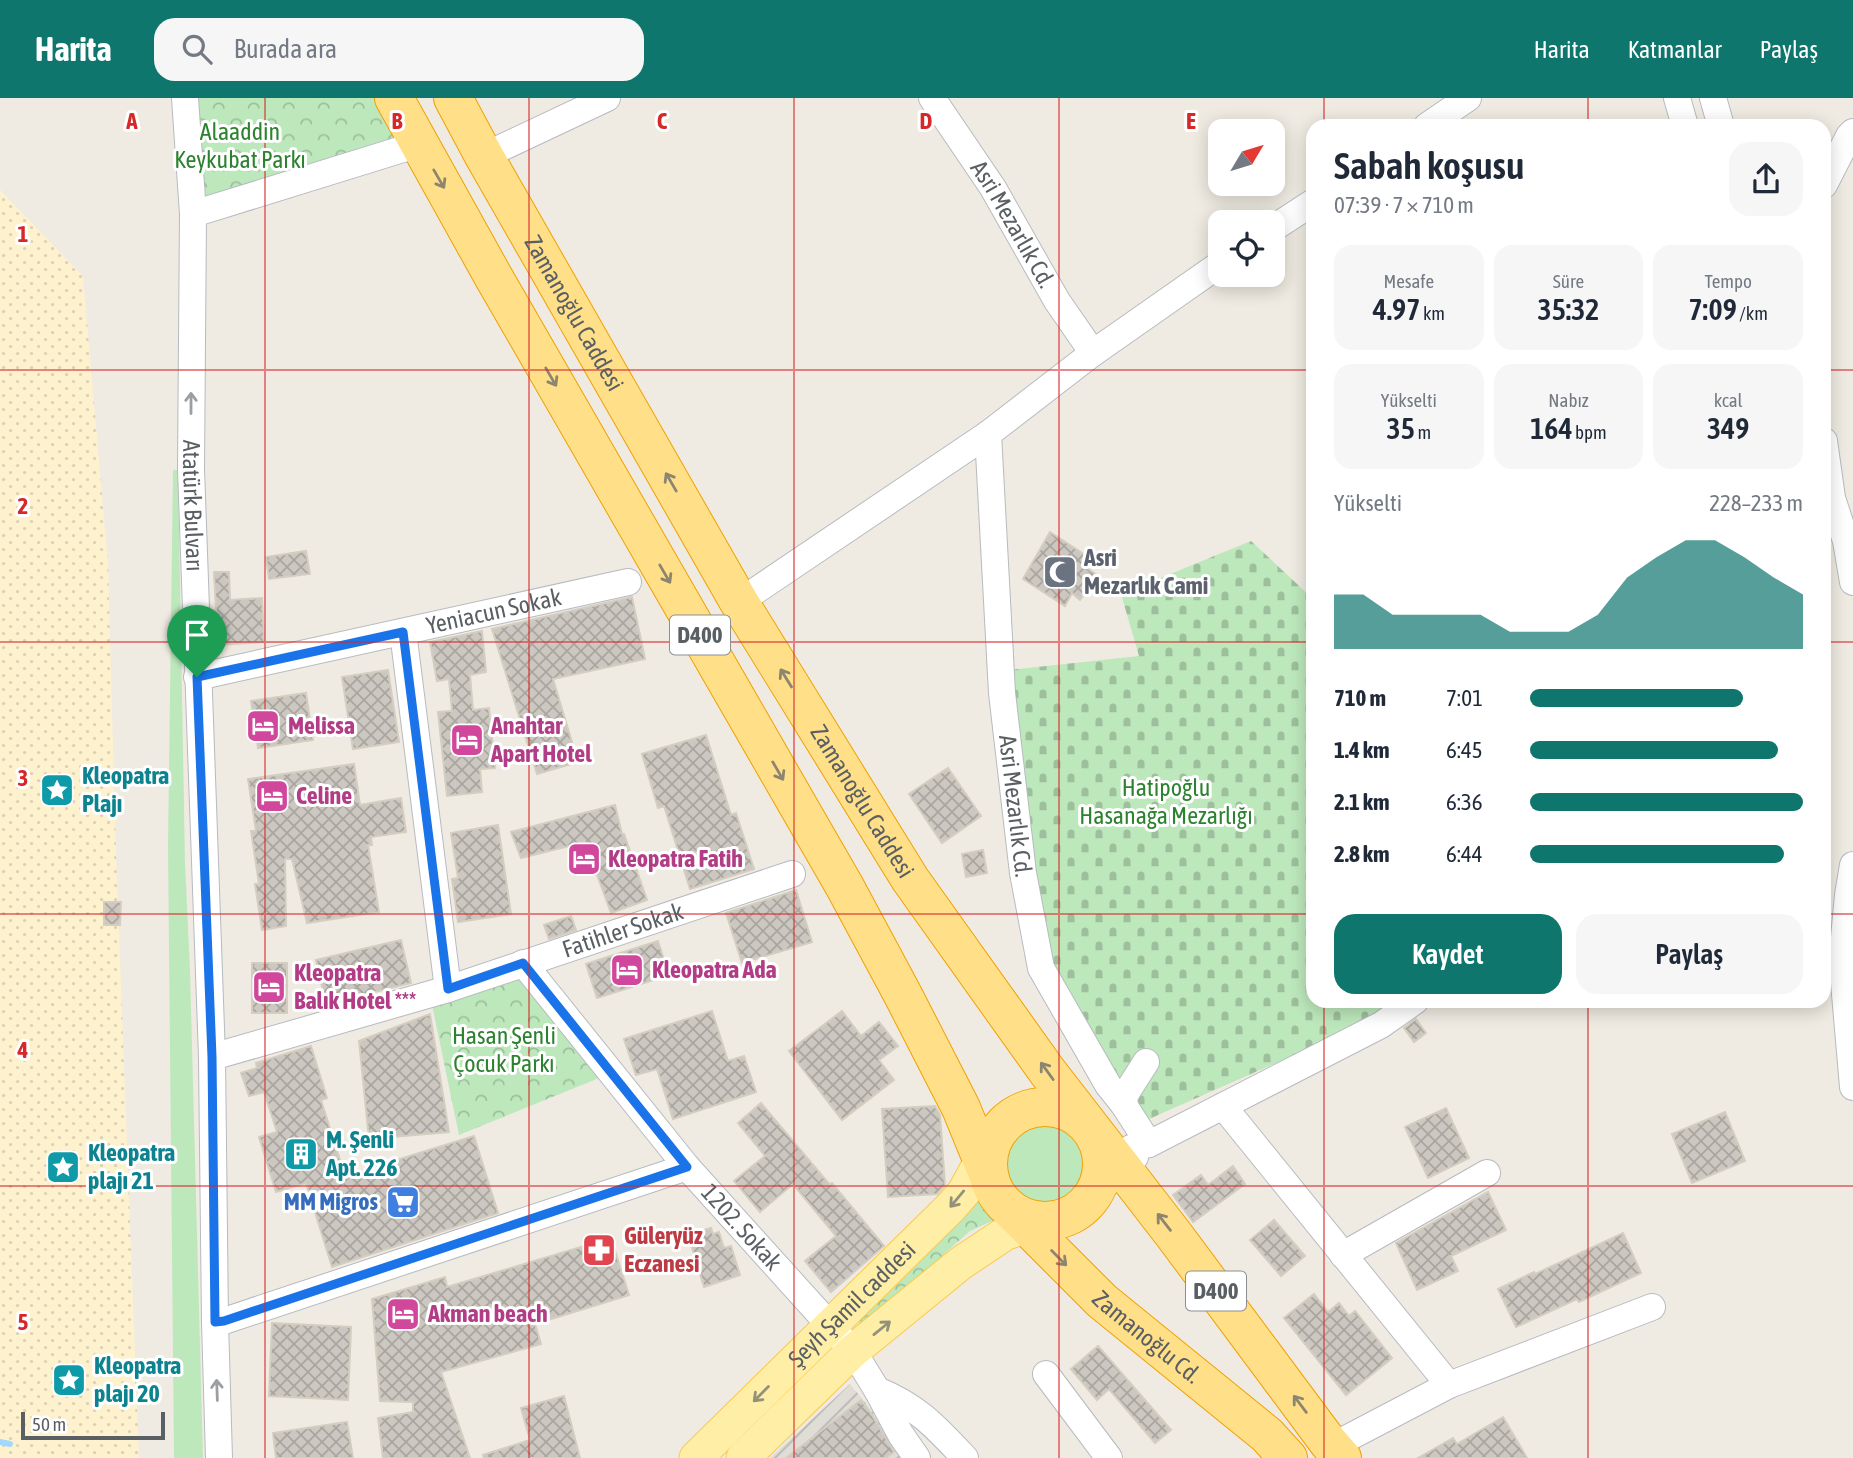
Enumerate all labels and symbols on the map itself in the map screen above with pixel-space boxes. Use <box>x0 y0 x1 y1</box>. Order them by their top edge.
text: A <box>125 108 138 134</box>
text: B <box>392 108 403 134</box>
text: C <box>657 108 668 134</box>
text: D <box>920 108 933 134</box>
text: E <box>1186 108 1196 134</box>
park label: Alaaddin Keykubat Parkı <box>174 118 306 173</box>
north arrow <box>1208 119 1284 196</box>
street label: Asri Mezarlık Cd. <box>965 155 1061 292</box>
one-way arrow <box>432 169 446 189</box>
text: 1 <box>18 221 29 247</box>
street label: Zamanoğlu Caddesi <box>519 231 629 396</box>
one-way arrow <box>544 367 558 387</box>
one-way arrow <box>185 392 198 415</box>
street label: Atatürk Bulvarı <box>178 440 209 572</box>
one-way arrow <box>664 472 678 492</box>
text: 2 <box>18 493 28 519</box>
place label: Asri Mezarlık Cami <box>1083 544 1208 599</box>
mosque icon: Asri Mezarlık Cami <box>1041 553 1079 591</box>
one-way arrow <box>658 564 672 584</box>
street label: Yeniacun Sokak <box>424 583 564 639</box>
pin <box>167 605 227 677</box>
road number: D400 <box>670 615 730 654</box>
one-way arrow <box>779 668 793 688</box>
hotel icon: Melissa <box>244 707 282 745</box>
place label: Melissa <box>288 712 355 739</box>
place label: Anahtar Apart Hotel <box>490 712 592 767</box>
street label: Zamanoğlu Caddesi <box>805 720 920 883</box>
hotel icon: Anahtar Apart Hotel <box>448 721 486 759</box>
street label: Asri Mezarlık Cd. <box>994 734 1037 879</box>
one-way arrow <box>772 761 786 781</box>
place label: Kleopatra Plajı <box>82 762 169 817</box>
text: 3 <box>18 765 28 791</box>
place icon: Kleopatra Plajı <box>38 771 76 809</box>
park label: Hatipoğlu Hasanağa Mezarlığı <box>1079 774 1253 829</box>
hotel icon: Celine <box>253 777 291 815</box>
place label: Celine <box>296 782 352 809</box>
hotel icon: Kleopatra Fatih <box>565 840 603 878</box>
place label: Kleopatra Fatih <box>608 845 743 872</box>
street label: Fatihler Sokak <box>559 897 687 963</box>
hotel icon: Kleopatra Ada <box>608 951 646 989</box>
place label: Kleopatra Ada <box>652 956 777 983</box>
place label: Kleopatra Balık Hotel *** <box>294 959 416 1014</box>
hotel icon: Kleopatra Balık Hotel *** <box>250 968 288 1006</box>
park label: Hasan Şenli Çocuk Parkı <box>452 1022 556 1077</box>
text: 4 <box>17 1037 29 1063</box>
one-way arrow <box>1040 1062 1055 1081</box>
place label: M. Şenli Apt. 226 <box>325 1126 397 1181</box>
building icon: M. Şenli Apt. 226 <box>282 1135 320 1173</box>
place label: Kleopatra plajı 21 <box>88 1139 175 1194</box>
place icon: Kleopatra plajı 21 <box>44 1148 82 1186</box>
street label: 1202. Sokak <box>696 1178 788 1276</box>
supermarket icon: MM Migros <box>384 1183 422 1221</box>
place label: MM Migros <box>284 1188 379 1215</box>
one-way arrow <box>949 1190 965 1208</box>
one-way arrow <box>1157 1213 1172 1232</box>
place label: Güleryüz Eczanesi <box>624 1222 703 1277</box>
pharmacy icon: Güleryüz Eczanesi <box>580 1231 618 1269</box>
street label: Şeyh Şamil caddesi <box>783 1236 921 1372</box>
one-way arrow <box>1050 1249 1067 1266</box>
road number: D400 <box>1186 1272 1246 1310</box>
street label: Zamanoğlu Cd. <box>1087 1285 1206 1389</box>
hotel icon: Akman beach <box>384 1295 422 1333</box>
place label: Akman beach <box>427 1300 548 1327</box>
text: 5 <box>18 1309 29 1335</box>
one-way arrow <box>872 1320 890 1335</box>
place label: Kleopatra plajı 20 <box>94 1352 181 1407</box>
place icon: Kleopatra plajı 20 <box>50 1361 88 1399</box>
one-way arrow <box>210 1379 224 1402</box>
one-way arrow <box>753 1385 770 1402</box>
one-way arrow <box>1293 1395 1308 1414</box>
scale bar <box>21 1409 164 1441</box>

